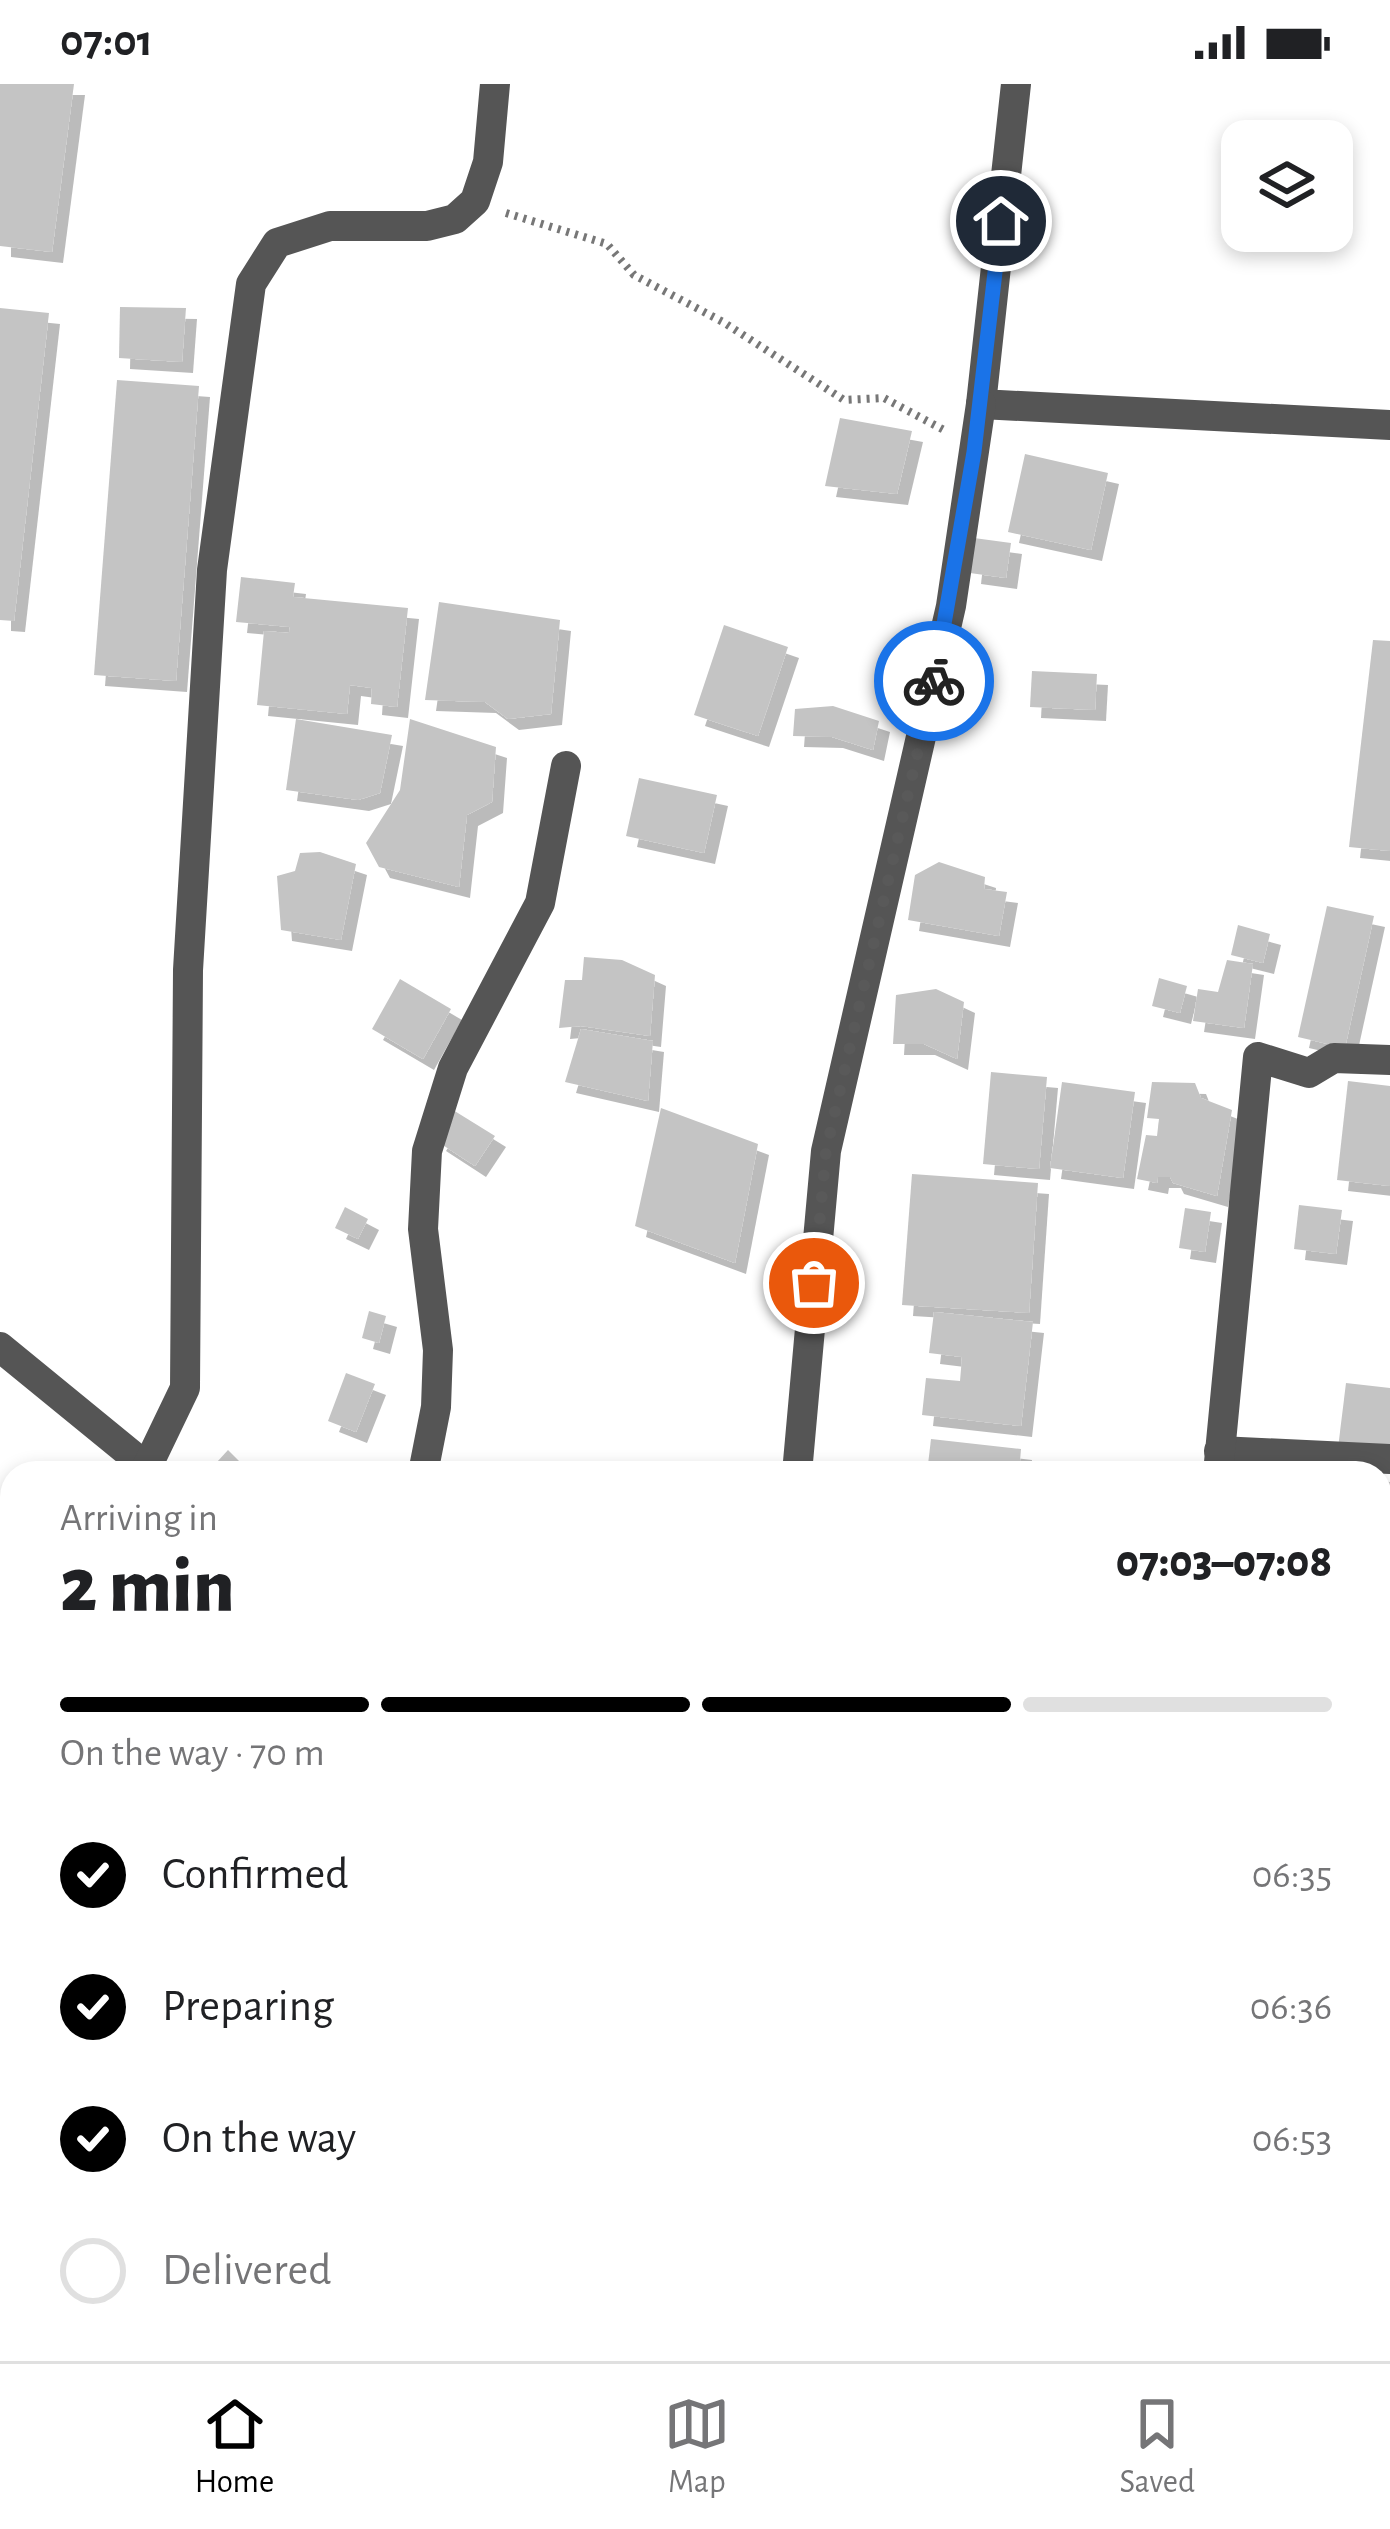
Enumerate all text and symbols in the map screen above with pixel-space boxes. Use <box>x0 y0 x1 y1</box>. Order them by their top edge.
text: 07:01 <box>60 19 153 64</box>
map controls <box>1221 120 1353 252</box>
button: layers <box>1221 120 1353 252</box>
pin <box>950 170 1052 272</box>
icon: home <box>968 188 1034 254</box>
courier <box>874 621 994 741</box>
icon: bike <box>901 648 967 714</box>
pin <box>763 1232 865 1334</box>
icon: bag <box>781 1250 847 1316</box>
text: Arriving in <box>60 1499 218 1538</box>
text: 07:03–07:08 <box>1116 1540 1332 1585</box>
text: 2 min <box>60 1548 235 1626</box>
text: On the way · 70 m <box>60 1734 325 1773</box>
icon: check <box>60 1842 126 1908</box>
text: Confirmed <box>162 1852 348 1897</box>
text: 06:35 <box>1252 1856 1332 1895</box>
icon: check <box>60 1974 126 2040</box>
text: Preparing <box>162 1984 334 2029</box>
text: 06:36 <box>1250 1988 1332 2027</box>
icon: check <box>60 2106 126 2172</box>
text: On the way <box>162 2116 356 2161</box>
text: 06:53 <box>1252 2120 1332 2159</box>
text: Delivered <box>162 2248 331 2293</box>
tab: Home <box>195 2391 274 2503</box>
tab: Map <box>664 2391 730 2503</box>
tab: Saved <box>1120 2391 1195 2503</box>

